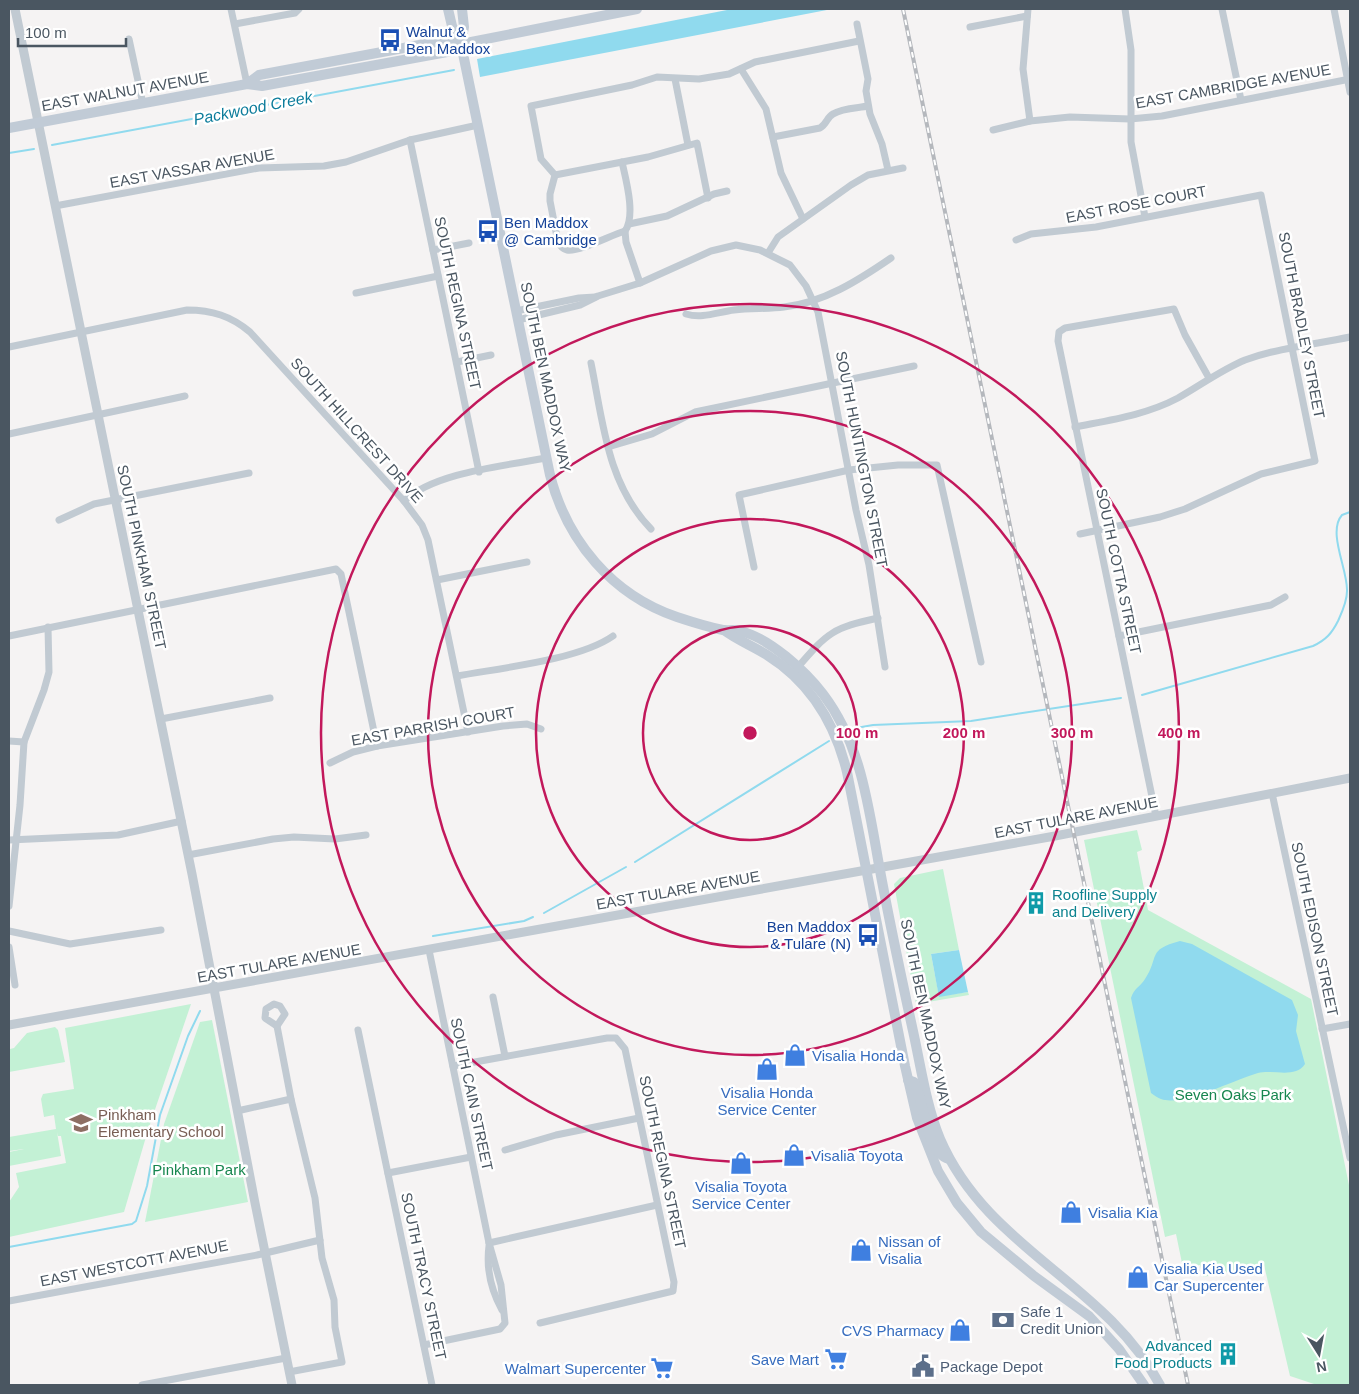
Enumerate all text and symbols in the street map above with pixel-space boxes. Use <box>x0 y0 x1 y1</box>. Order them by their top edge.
scale bar <box>18 15 125 47</box>
place label: Walnut & Ben Maddox <box>406 23 491 57</box>
text: 100 m <box>25 24 67 41</box>
bus stop icon: Walnut & Ben Maddox <box>377 27 403 53</box>
street label: EAST CAMBRIDGE AVENUE <box>1134 60 1332 112</box>
street label: EAST WALNUT AVENUE <box>40 68 210 114</box>
water label: Packwood Creek <box>192 88 315 128</box>
street label: EAST VASSAR AVENUE <box>108 145 276 191</box>
street label: EAST ROSE COURT <box>1064 182 1208 226</box>
place label: Ben Maddox @ Cambridge <box>504 214 597 248</box>
street label: SOUTH REGINA STREET <box>431 215 485 391</box>
bus stop icon: Ben Maddox @ Cambridge <box>475 218 501 244</box>
street label: SOUTH BRADLEY STREET <box>1276 230 1328 420</box>
street label: SOUTH BEN MADDOX WAY <box>517 280 575 474</box>
street label: SOUTH HUNTINGTON STREET <box>833 350 891 568</box>
street label: SOUTH HILLCREST DRIVE <box>287 354 427 506</box>
street label: SOUTH PINKHAM STREET <box>114 463 170 651</box>
street label: SOUTH COTTA STREET <box>1093 487 1145 655</box>
street label: EAST PARRISH COURT <box>350 703 516 749</box>
centre of rings <box>741 724 759 742</box>
text: 100 m <box>836 724 878 741</box>
text: 200 m <box>943 724 985 741</box>
text: 300 m <box>1051 724 1093 741</box>
text: 400 m <box>1158 724 1200 741</box>
street label: EAST TULARE AVENUE <box>993 793 1159 841</box>
street label: SOUTH EDISON STREET <box>1288 840 1342 1018</box>
street label: EAST TULARE AVENUE <box>595 867 761 913</box>
place label: Roofline Supply and Delivery <box>1052 886 1158 920</box>
building icon: Roofline Supply and Delivery <box>1023 890 1049 916</box>
street label: SOUTH BEN MADDOX WAY <box>897 917 955 1111</box>
place label: Ben Maddox & Tulare (N) <box>767 918 851 952</box>
bus stop icon: Ben Maddox & Tulare (N) <box>855 922 881 948</box>
street label: EAST TULARE AVENUE <box>196 940 362 986</box>
street label: SOUTH CAIN STREET <box>447 1016 497 1172</box>
shop icon: Visalia Honda <box>782 1042 808 1068</box>
place label: Visalia Honda <box>812 1047 905 1064</box>
shop icon: Visalia Honda Service Center <box>754 1056 780 1082</box>
street label: SOUTH REGINA STREET <box>636 1074 690 1250</box>
place label: Visalia Honda Service Center <box>717 1084 817 1118</box>
park label: Seven Oaks Park <box>1175 1086 1292 1103</box>
place label: Pinkham Elementary School <box>98 1106 224 1140</box>
school or university icon: Pinkham Elementary School <box>68 1110 94 1136</box>
shop icon: Visalia Toyota <box>781 1142 807 1168</box>
place label: Visalia Toyota <box>811 1147 904 1164</box>
shop icon: Visalia Toyota Service Center <box>728 1150 754 1176</box>
park label: Pinkham Park <box>152 1161 246 1178</box>
place label: Visalia Toyota Service Center <box>691 1178 791 1212</box>
street label: SOUTH TRACY STREET <box>398 1191 450 1361</box>
shop icon: Visalia Kia <box>1058 1199 1084 1225</box>
place label: Visalia Kia <box>1088 1204 1158 1221</box>
place label: Nissan of Visalia <box>878 1233 941 1267</box>
street label: EAST WESTCOTT AVENUE <box>39 1236 229 1290</box>
shop icon: Nissan of Visalia <box>848 1237 874 1263</box>
place label: Visalia Kia Used Car Supercenter <box>1154 1260 1264 1294</box>
shop icon: Visalia Kia Used Car Supercenter <box>1125 1264 1151 1290</box>
place label: Safe 1 Credit Union <box>1020 1303 1103 1337</box>
bank icon: Safe 1 Credit Union <box>990 1307 1016 1333</box>
shop icon: CVS Pharmacy <box>947 1317 973 1343</box>
place label: CVS Pharmacy <box>841 1322 944 1339</box>
north arrow <box>1294 1329 1344 1379</box>
place label: Advanced Food Products <box>1114 1337 1212 1371</box>
building icon: Advanced Food Products <box>1215 1341 1241 1367</box>
supermarket icon: Save Mart <box>823 1346 849 1372</box>
place label: Save Mart <box>751 1351 820 1368</box>
public building icon: Package Depot <box>910 1353 936 1379</box>
supermarket icon: Walmart Supercenter <box>649 1355 675 1381</box>
place label: Package Depot <box>940 1358 1043 1375</box>
text: N <box>1315 1358 1328 1376</box>
place label: Walmart Supercenter <box>505 1360 646 1377</box>

